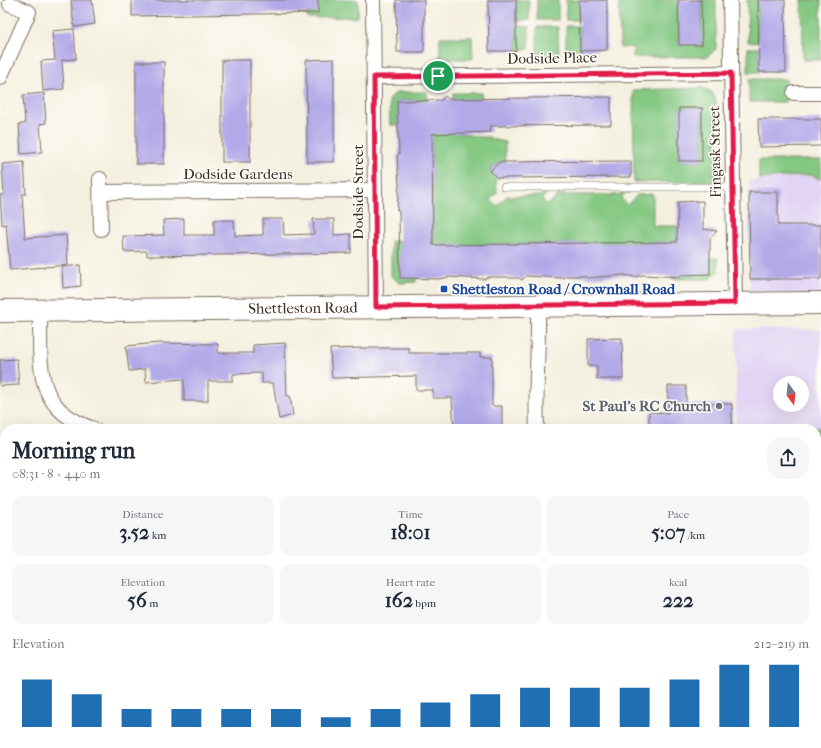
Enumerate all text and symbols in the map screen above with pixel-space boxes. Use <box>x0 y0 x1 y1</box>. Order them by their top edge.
street label: Dodside Place <box>507 48 598 68</box>
pin <box>421 59 455 93</box>
icon: arrive <box>427 65 449 87</box>
street label: Fingask Street <box>705 105 725 198</box>
street label: Dodside Street <box>349 144 367 240</box>
street label: Dodside Gardens <box>183 165 293 183</box>
place label: Shettleston Road / Crownhall Road <box>452 280 676 298</box>
marker: Shettleston Road / Crownhall Road <box>439 284 449 294</box>
street label: Shettleston Road <box>248 299 359 318</box>
north arrow <box>773 376 809 412</box>
map controls <box>773 376 809 412</box>
place label: St Paul's RC Church <box>583 397 712 415</box>
marker: St Paul's RC Church <box>714 401 724 411</box>
button: share <box>767 437 809 479</box>
text: Morning run <box>12 438 135 464</box>
text: 08:31 · 8 × 440 m <box>12 466 100 481</box>
text: Distance <box>122 508 164 521</box>
text: Time <box>398 508 423 521</box>
text: Pace <box>667 508 689 521</box>
text: 3.52 <box>119 521 149 544</box>
text: 18:01 <box>390 521 431 544</box>
text: 5:07 <box>651 521 685 544</box>
text: km <box>149 529 167 542</box>
text: /km <box>685 529 705 542</box>
text: Elevation <box>121 576 165 589</box>
text: Heart rate <box>386 576 435 589</box>
text: kcal <box>669 576 687 589</box>
text: 56 <box>127 589 147 612</box>
text: 162 <box>385 589 413 612</box>
text: 222 <box>663 589 694 612</box>
text: m <box>147 597 158 610</box>
text: bpm <box>413 597 436 610</box>
text: Elevation <box>12 636 65 651</box>
text: 212–219 m <box>754 636 809 651</box>

